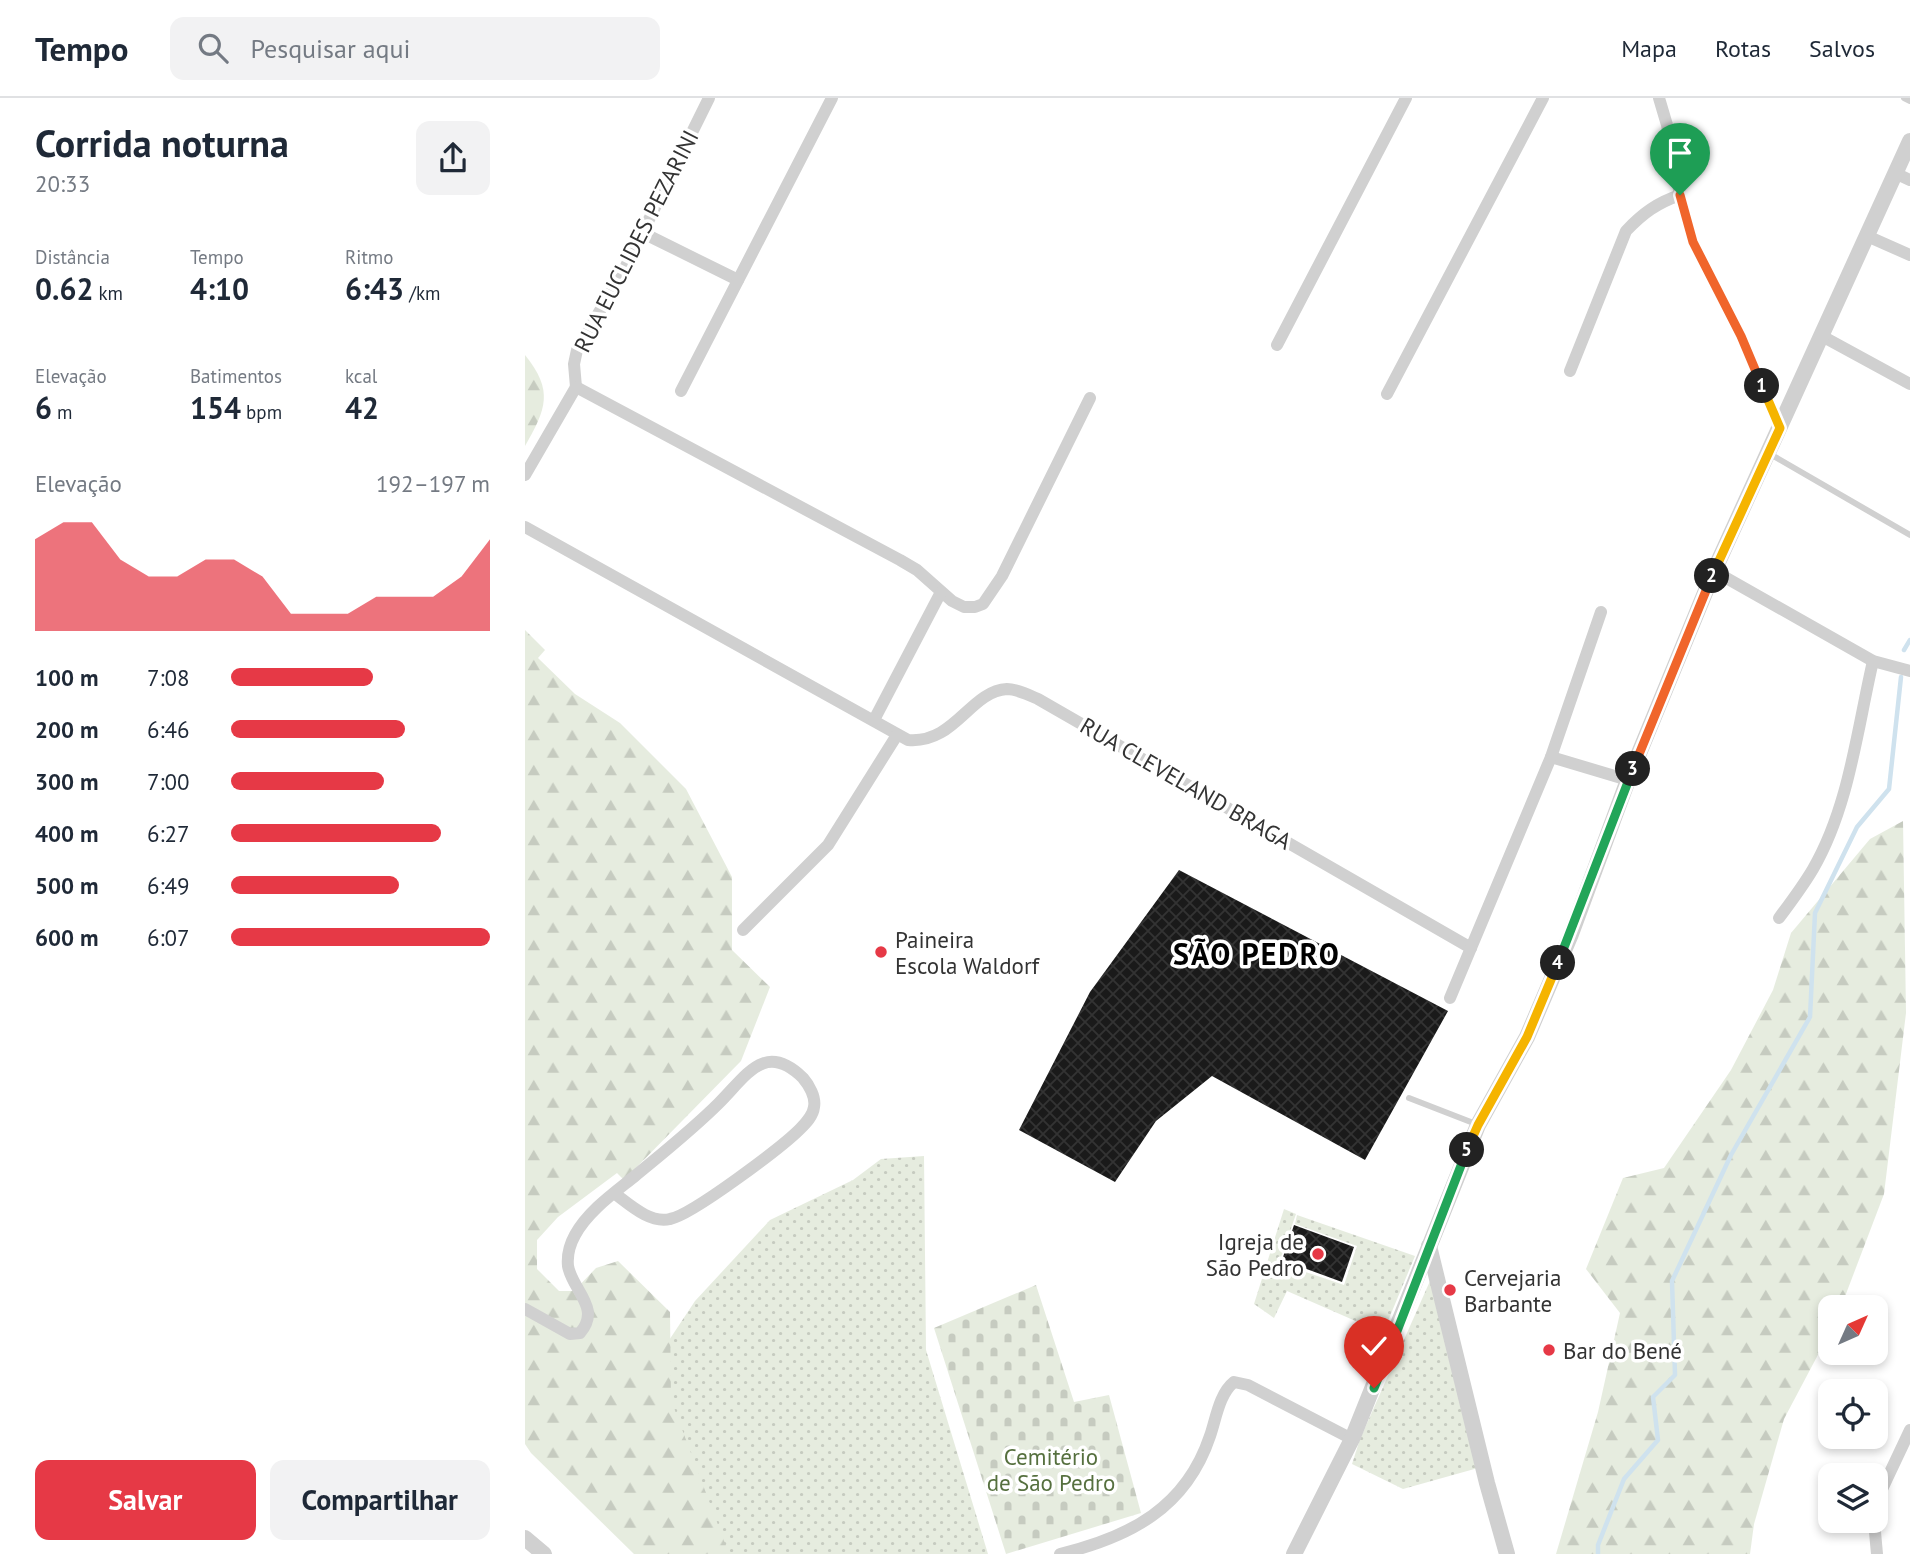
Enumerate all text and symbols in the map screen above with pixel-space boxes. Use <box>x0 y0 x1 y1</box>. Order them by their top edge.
search box <box>170 17 660 80</box>
text: Tempo <box>35 27 128 70</box>
icon: search <box>194 29 232 67</box>
text: Pesquisar aqui <box>250 32 411 65</box>
text: Mapa <box>1621 33 1677 64</box>
text: Rotas <box>1715 33 1771 64</box>
text: Salvos <box>1809 33 1875 64</box>
text: Corrida noturna <box>35 118 289 167</box>
button: share <box>416 121 490 195</box>
pin <box>1650 123 1710 195</box>
street label: RUA EUCLIDES PEZARINI <box>567 125 705 357</box>
icon: arrive <box>1661 134 1699 172</box>
text: 20:33 <box>35 169 90 198</box>
text: Distância <box>35 245 110 269</box>
text: Tempo <box>190 245 244 269</box>
text: Ritmo <box>345 245 393 269</box>
text: 0.62 <box>35 269 93 308</box>
text: 4:10 <box>190 269 249 308</box>
text: 6:43 <box>345 269 404 308</box>
text: km <box>93 281 123 305</box>
text: /km <box>404 281 440 305</box>
text: Elevação <box>35 364 107 388</box>
text: Batimentos <box>190 364 282 388</box>
text: kcal <box>345 364 377 388</box>
pin: 1 <box>1745 368 1779 404</box>
text: 1 <box>1756 373 1767 397</box>
text: 6 <box>35 388 52 427</box>
text: 154 <box>190 388 241 427</box>
text: 42 <box>345 388 379 427</box>
text: m <box>52 400 73 424</box>
text: bpm <box>241 400 282 424</box>
text: Elevação <box>35 469 122 498</box>
text: 192–197 m <box>376 469 490 498</box>
pin: 2 <box>1695 559 1729 594</box>
text: 2 <box>1706 563 1717 587</box>
text: 100 m <box>35 663 98 692</box>
text: 7:08 <box>147 663 190 692</box>
street label: RUA CLEVELAND BRAGA <box>1075 711 1297 856</box>
text: 200 m <box>35 715 98 744</box>
text: 6:46 <box>147 715 190 744</box>
pin: 3 <box>1615 752 1651 786</box>
text: 3 <box>1627 756 1638 780</box>
text: 300 m <box>35 767 98 796</box>
text: 7:00 <box>147 767 190 796</box>
text: 400 m <box>35 819 98 848</box>
text: 6:27 <box>147 819 190 848</box>
text: 500 m <box>35 871 98 900</box>
text: 6:49 <box>147 871 190 900</box>
text: 600 m <box>35 923 98 952</box>
text: 6:07 <box>147 923 190 952</box>
place label: Paineira Escola Waldorf <box>895 925 1041 980</box>
district label: SÃO PEDRO <box>1173 934 1341 973</box>
marker: Paineira Escola Waldorf <box>873 944 889 960</box>
pin: 4 <box>1541 946 1575 980</box>
text: 4 <box>1552 950 1563 974</box>
pin: 5 <box>1450 1132 1485 1168</box>
text: 5 <box>1461 1137 1472 1161</box>
place label: Igreja de São Pedro <box>1206 1227 1304 1282</box>
marker: Igreja de São Pedro <box>1310 1246 1326 1262</box>
place label: Cervejaria Barbante <box>1464 1263 1561 1318</box>
marker: Cervejaria Barbante <box>1442 1282 1458 1298</box>
north arrow <box>1818 1295 1888 1365</box>
map controls <box>1818 1295 1888 1533</box>
pin <box>1344 1316 1404 1388</box>
icon: check <box>1355 1327 1393 1365</box>
place label: Bar do Bené <box>1563 1336 1682 1365</box>
marker: Bar do Bené <box>1541 1342 1557 1358</box>
button: locate <box>1818 1379 1888 1449</box>
park label: Cemitério de São Pedro <box>987 1442 1115 1497</box>
button: Salvar <box>35 1460 256 1540</box>
button: Compartilhar <box>270 1460 490 1540</box>
button: layers <box>1818 1463 1888 1533</box>

